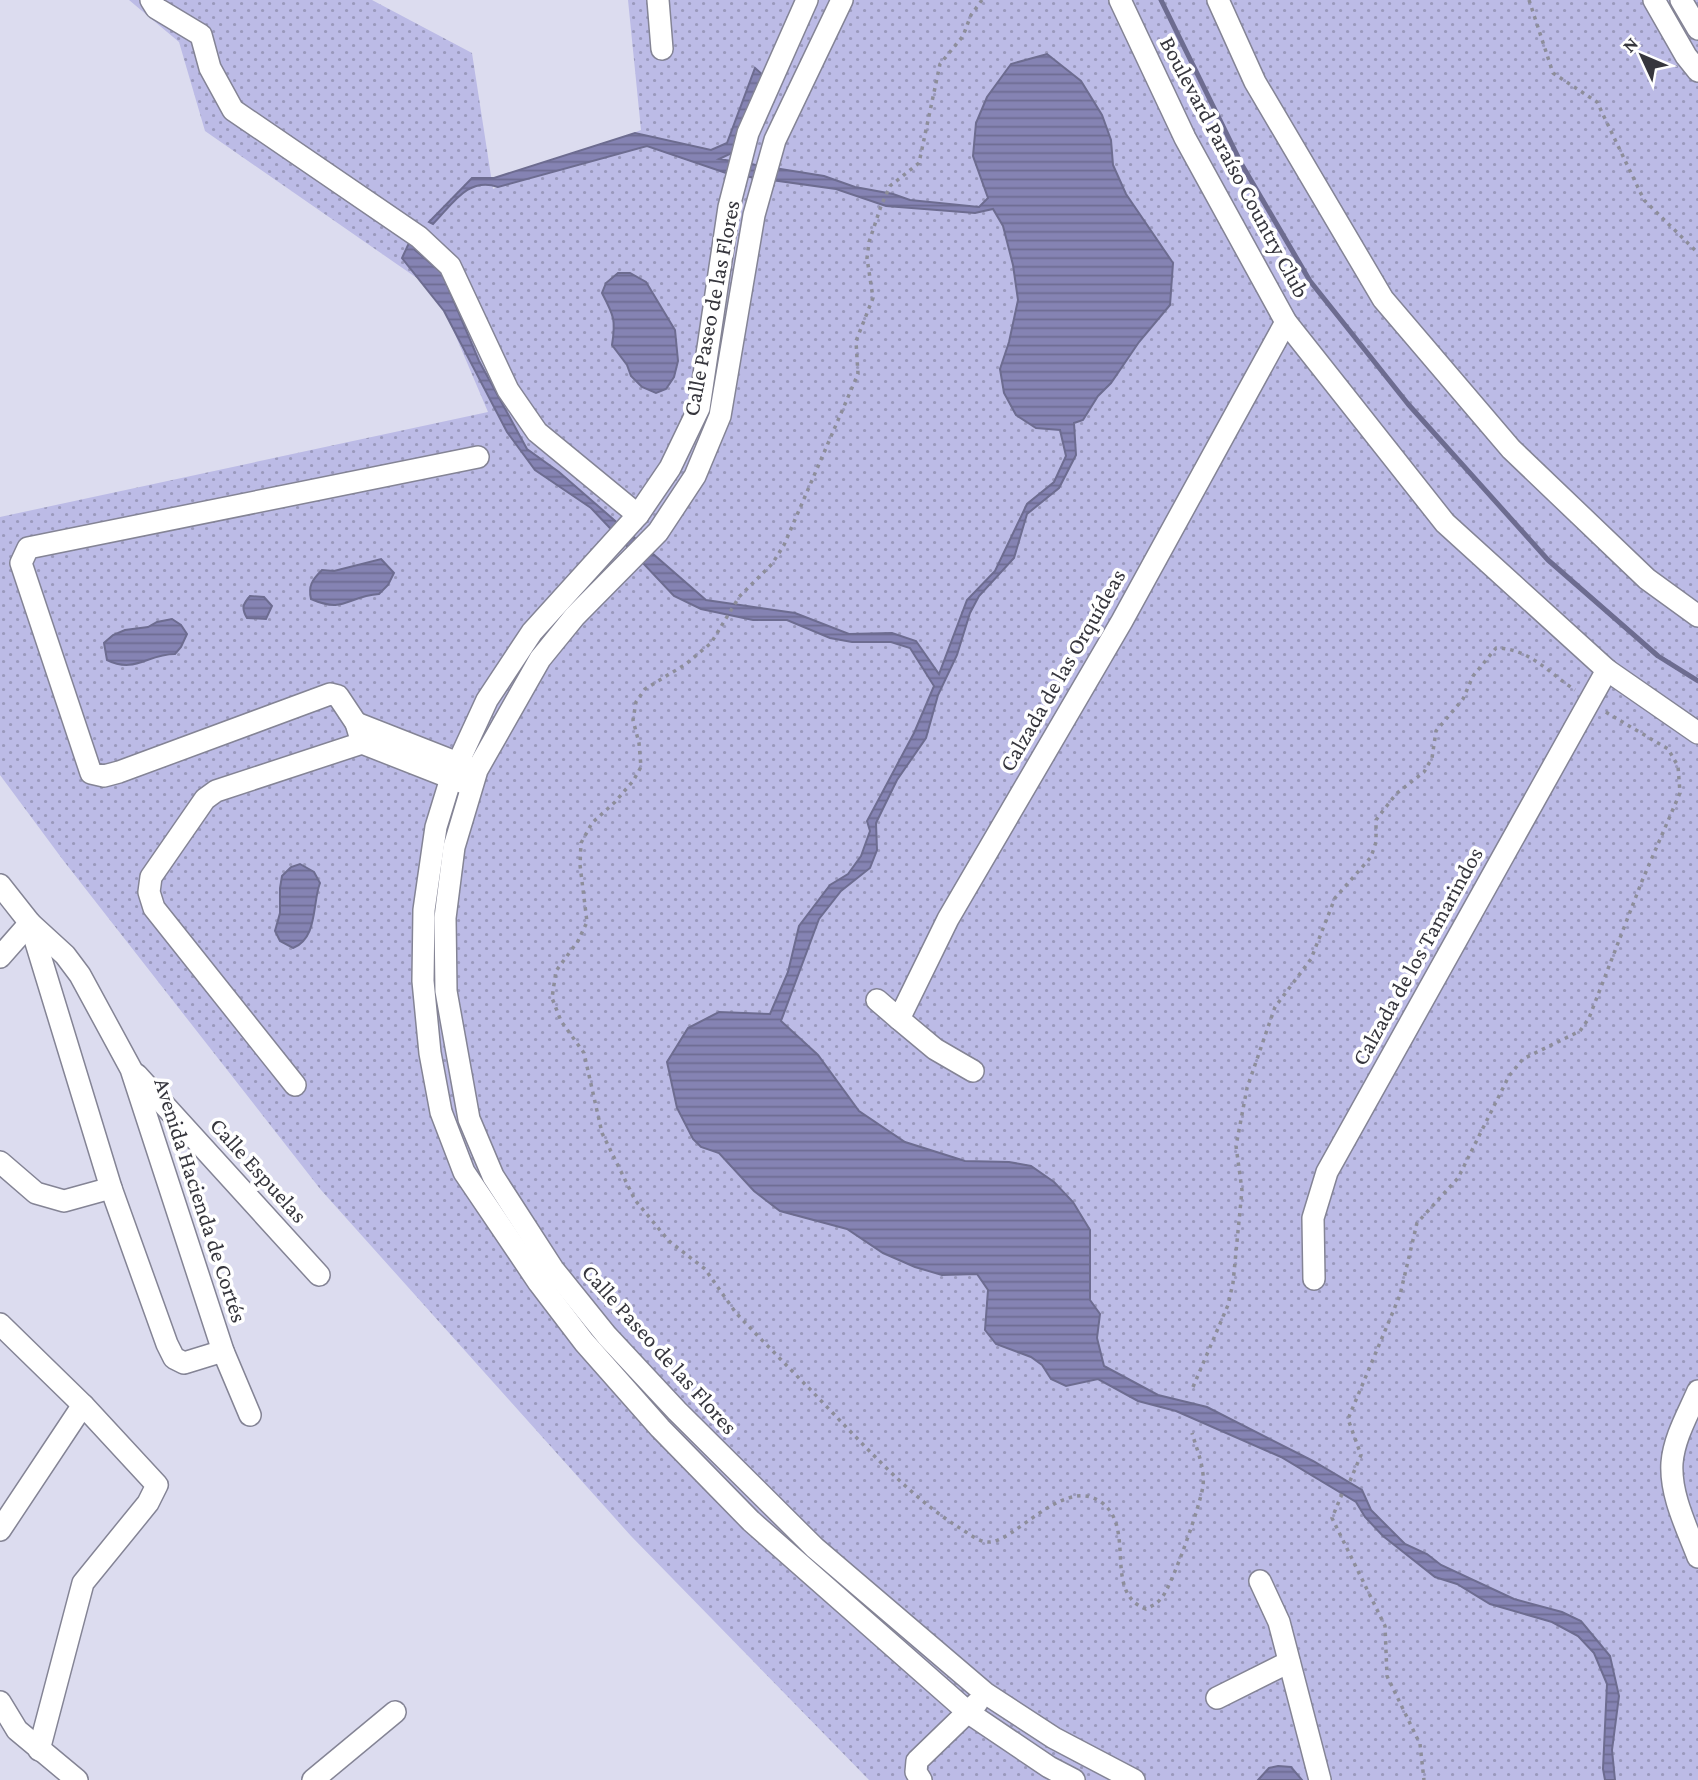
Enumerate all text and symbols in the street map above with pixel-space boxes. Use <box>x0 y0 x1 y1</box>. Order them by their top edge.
north arrow <box>1607 21 1677 91</box>
street label: Boulevard Paraíso Country Club <box>1155 32 1315 302</box>
text: N <box>1618 33 1642 56</box>
street label: Calle Paseo de las Flores <box>677 198 745 418</box>
street label: Calzada de las Orquídeas <box>993 564 1131 776</box>
street label: Calzada de los Tamarindos <box>1346 842 1488 1070</box>
street label: Avenida Hacienda de Cortés <box>149 1074 253 1326</box>
street label: Calle Espuelas <box>205 1112 313 1228</box>
street label: Calle Paseo de las Flores <box>577 1259 743 1439</box>

